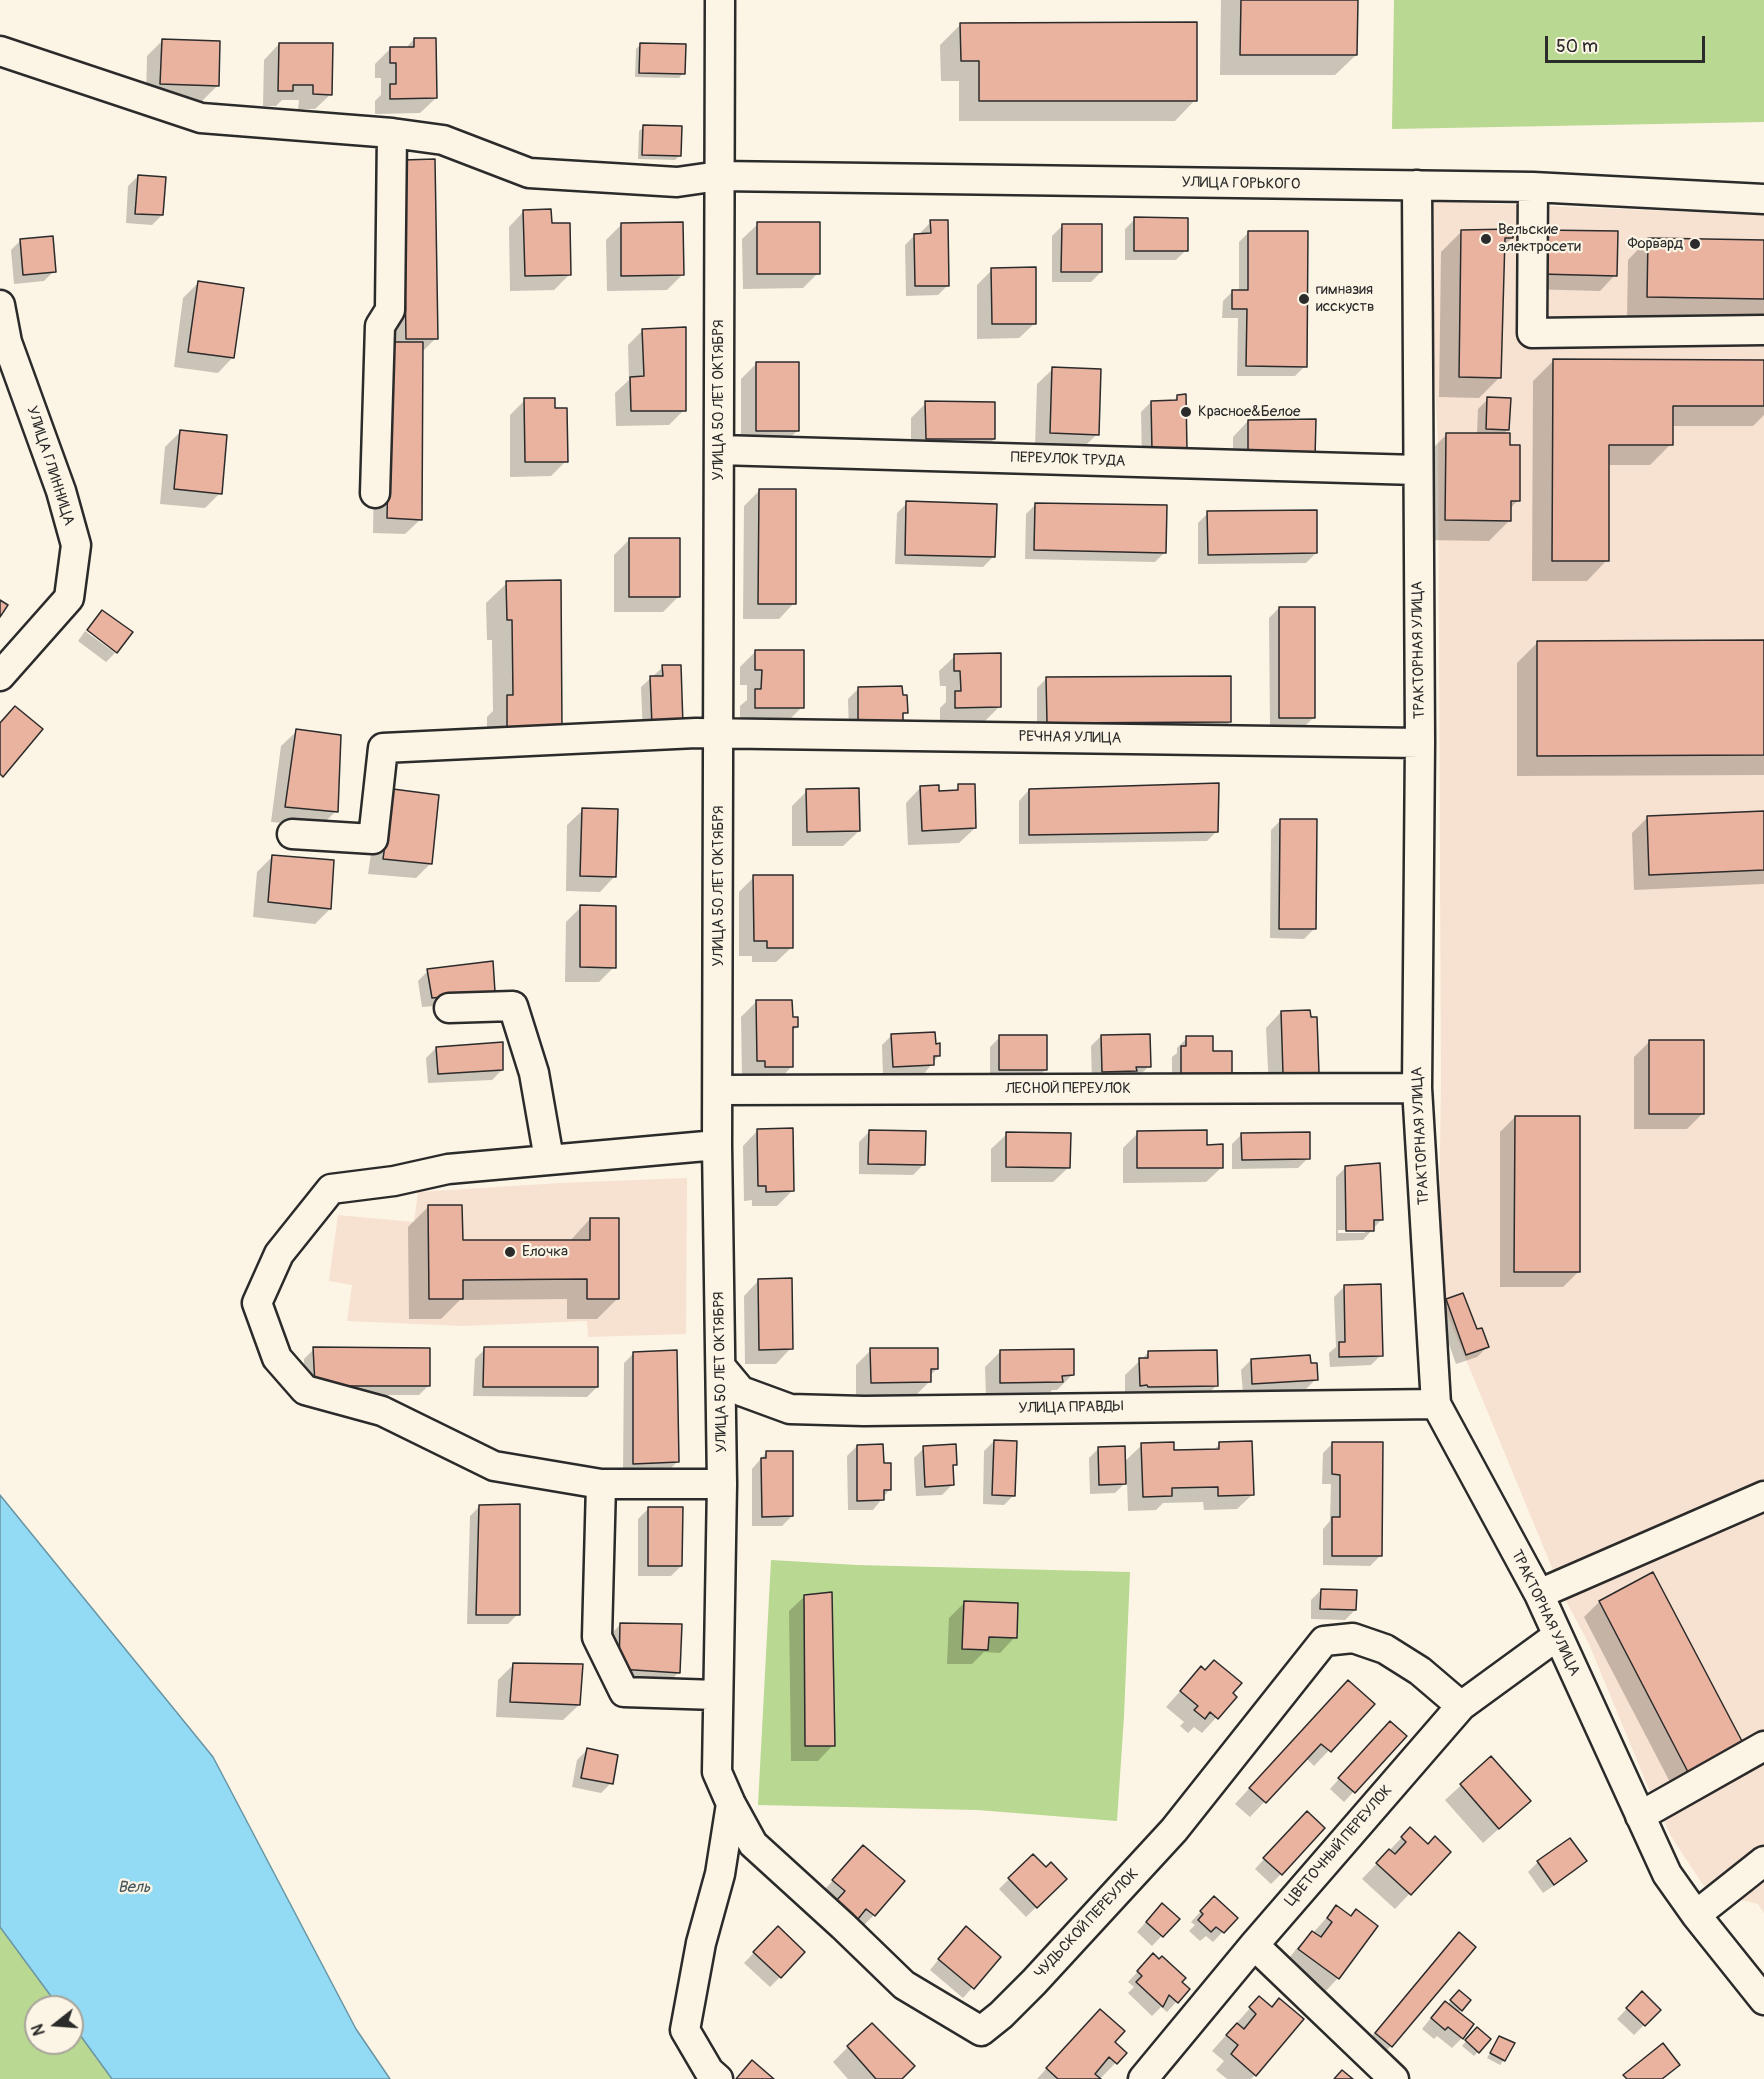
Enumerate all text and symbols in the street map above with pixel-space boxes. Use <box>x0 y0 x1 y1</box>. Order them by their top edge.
scale bar <box>1548 24 1708 62</box>
text: 50 m <box>1556 35 1598 58</box>
street label: УЛИЦА ГОРЬКОГО <box>1182 174 1300 194</box>
place label: Вельские электросети <box>1498 221 1581 256</box>
marker: Вельские электросети <box>1479 232 1493 246</box>
place label: Форвард <box>1627 235 1683 253</box>
marker: Форвард <box>1688 237 1702 251</box>
place label: гимназия исскуств <box>1316 281 1374 316</box>
marker: гимназия исскуств <box>1297 292 1311 306</box>
street label: УЛИЦА 50 ЛЕТ ОКТЯБРЯ <box>710 320 728 480</box>
place label: Красное&Белое <box>1198 403 1300 421</box>
street label: УЛИЦА ГЛИННИЦА <box>22 404 78 528</box>
marker: Красное&Белое <box>1179 405 1193 419</box>
street label: ПЕРЕУЛОК ТРУДА <box>1010 449 1126 471</box>
street label: ТРАКТОРНАЯ УЛИЦА <box>1409 581 1429 719</box>
street label: РЕЧНАЯ УЛИЦА <box>1018 728 1122 748</box>
street label: УЛИЦА 50 ЛЕТ ОКТЯБРЯ <box>710 806 728 966</box>
street label: ТРАКТОРНАЯ УЛИЦА <box>1408 1067 1434 1205</box>
street label: ЛЕСНОЙ ПЕРЕУЛОК <box>1005 1080 1131 1098</box>
place label: Елочка <box>522 1243 568 1261</box>
marker: Елочка <box>503 1245 517 1259</box>
street label: УЛИЦА 50 ЛЕТ ОКТЯБРЯ <box>711 1291 731 1453</box>
street label: УЛИЦА ПРАВДЫ <box>1018 1398 1124 1418</box>
street label: ТРАКТОРНАЯ УЛИЦА <box>1507 1547 1583 1679</box>
street label: ЦВЕТОЧНЫЙ ПЕРЕУЛОК <box>1282 1782 1396 1910</box>
street label: ЧУДЬСКОЙ ПЕРЕУЛОК <box>1031 1865 1143 1983</box>
water label: Вель <box>118 1878 150 1898</box>
north arrow <box>24 1995 84 2055</box>
text: N <box>28 2022 50 2038</box>

